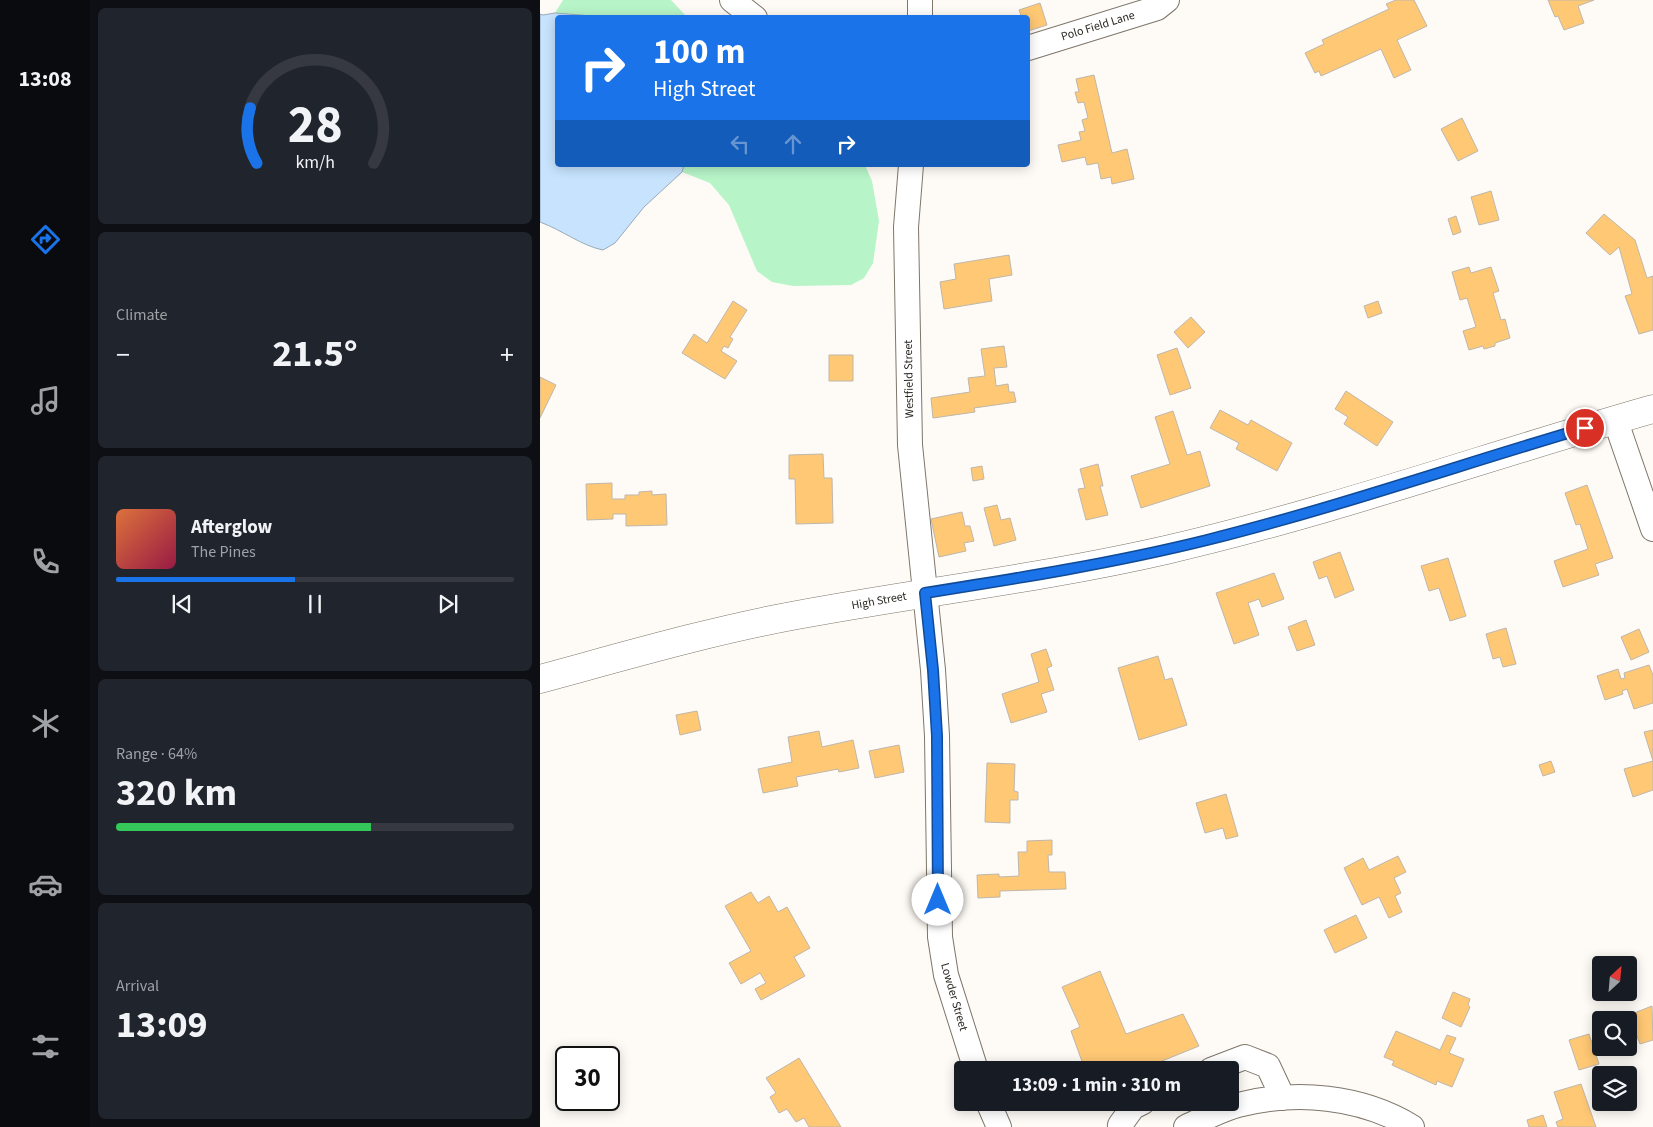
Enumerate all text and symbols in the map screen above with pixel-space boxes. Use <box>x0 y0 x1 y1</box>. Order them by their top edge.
street label: Polo Field Lane <box>1059 7 1137 45</box>
text: 100 m <box>653 27 745 77</box>
icon: right <box>570 35 635 100</box>
text: 13:08 <box>18 63 72 95</box>
text: High Street <box>653 73 755 105</box>
text: 28 <box>288 89 342 163</box>
icon: left <box>726 130 754 158</box>
icon: ahead <box>779 130 807 158</box>
icon: right <box>832 130 860 158</box>
text: km/h <box>295 150 335 175</box>
icon: directions <box>28 222 63 257</box>
text: Climate <box>116 304 167 326</box>
text: 21.5° <box>272 327 358 381</box>
text: − <box>116 335 130 375</box>
text: + <box>500 335 514 375</box>
street label: Westfield Street <box>900 339 918 419</box>
icon: music <box>28 383 63 418</box>
pin <box>1564 407 1606 449</box>
icon: arrive <box>1571 414 1599 442</box>
text: Afterglow <box>191 514 272 541</box>
text: The Pines <box>191 541 256 563</box>
icon: phone <box>28 544 63 579</box>
street label: High Street <box>850 588 908 614</box>
icon: previous <box>168 590 196 618</box>
icon: pause <box>301 590 329 618</box>
icon: next <box>434 590 462 618</box>
icon: climate <box>28 706 63 741</box>
text: Range · 64% <box>116 743 197 765</box>
text: 320 km <box>116 766 237 820</box>
icon: car <box>28 867 63 902</box>
position arrow <box>911 873 963 925</box>
north arrow <box>1592 956 1638 1001</box>
map controls <box>1592 956 1637 1111</box>
street label: Lowder Street <box>936 961 972 1033</box>
text: Arrival <box>116 975 159 997</box>
text: 13:09 <box>116 998 208 1052</box>
button: search <box>1592 1011 1637 1056</box>
icon: filters <box>28 1029 63 1064</box>
speed limit sign: 30 <box>555 1046 620 1111</box>
button: layers <box>1592 1066 1637 1111</box>
text: 13:09 · 1 min · 310 m <box>1012 1072 1181 1099</box>

